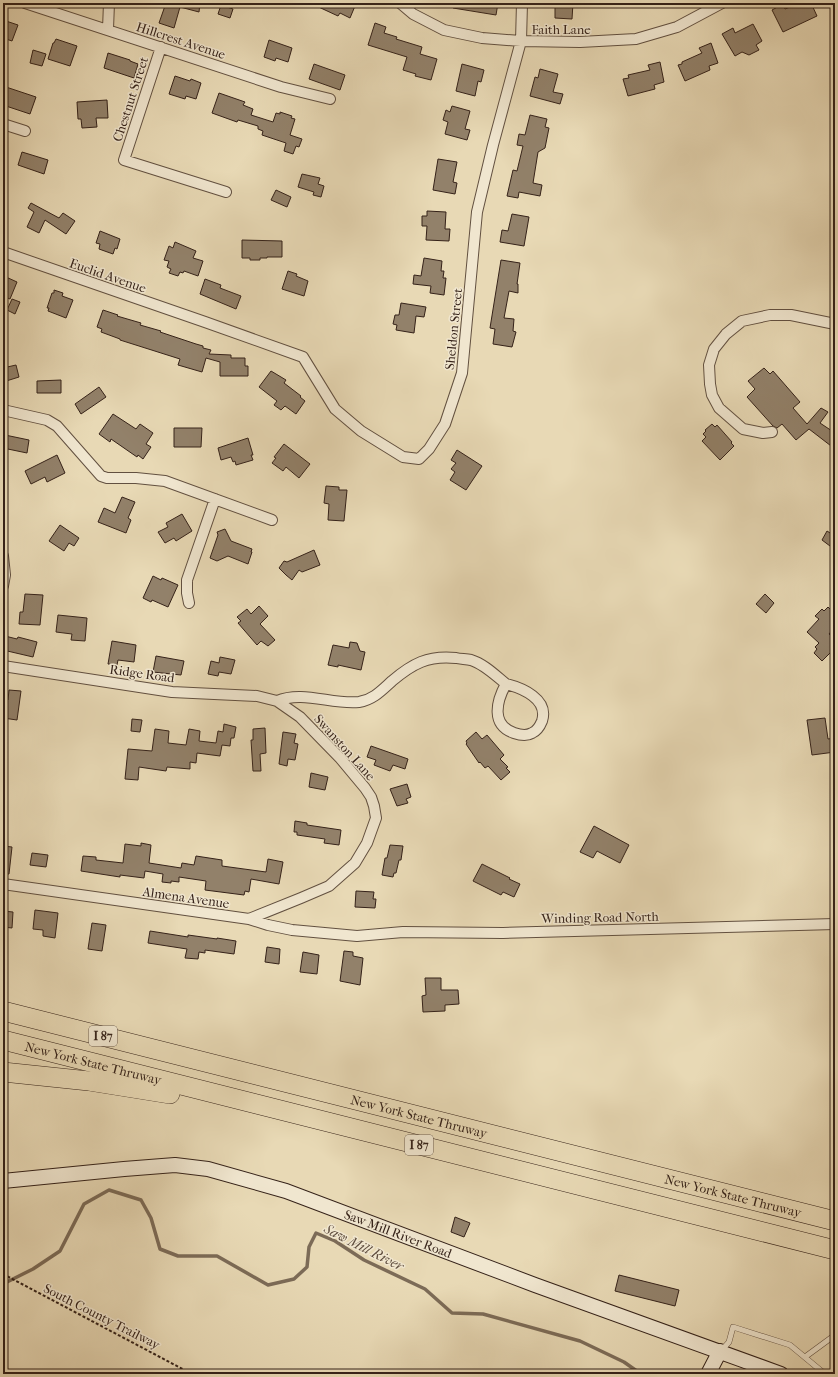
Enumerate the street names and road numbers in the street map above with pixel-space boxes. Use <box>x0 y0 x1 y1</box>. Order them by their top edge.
street label: Hillcrest Avenue <box>134 19 228 62</box>
street label: Faith Lane <box>531 22 591 37</box>
street label: Chestnut Street <box>110 55 151 143</box>
street label: Euclid Avenue <box>68 255 149 296</box>
street label: Sheldon Street <box>442 287 465 371</box>
street label: Ridge Road <box>109 662 176 686</box>
street label: Swanston Lane <box>311 711 379 784</box>
street label: Almena Avenue <box>141 884 231 911</box>
street label: Winding Road North <box>540 909 660 926</box>
road number: I 87 <box>89 1026 117 1046</box>
street label: New York State Thruway <box>23 1039 164 1088</box>
street label: New York State Thruway <box>349 1092 490 1141</box>
road number: I 87 <box>405 1135 433 1155</box>
street label: New York State Thruway <box>663 1171 804 1220</box>
street label: Saw Mill River Road <box>342 1206 454 1262</box>
street label: South County Trailway <box>41 1281 163 1353</box>

